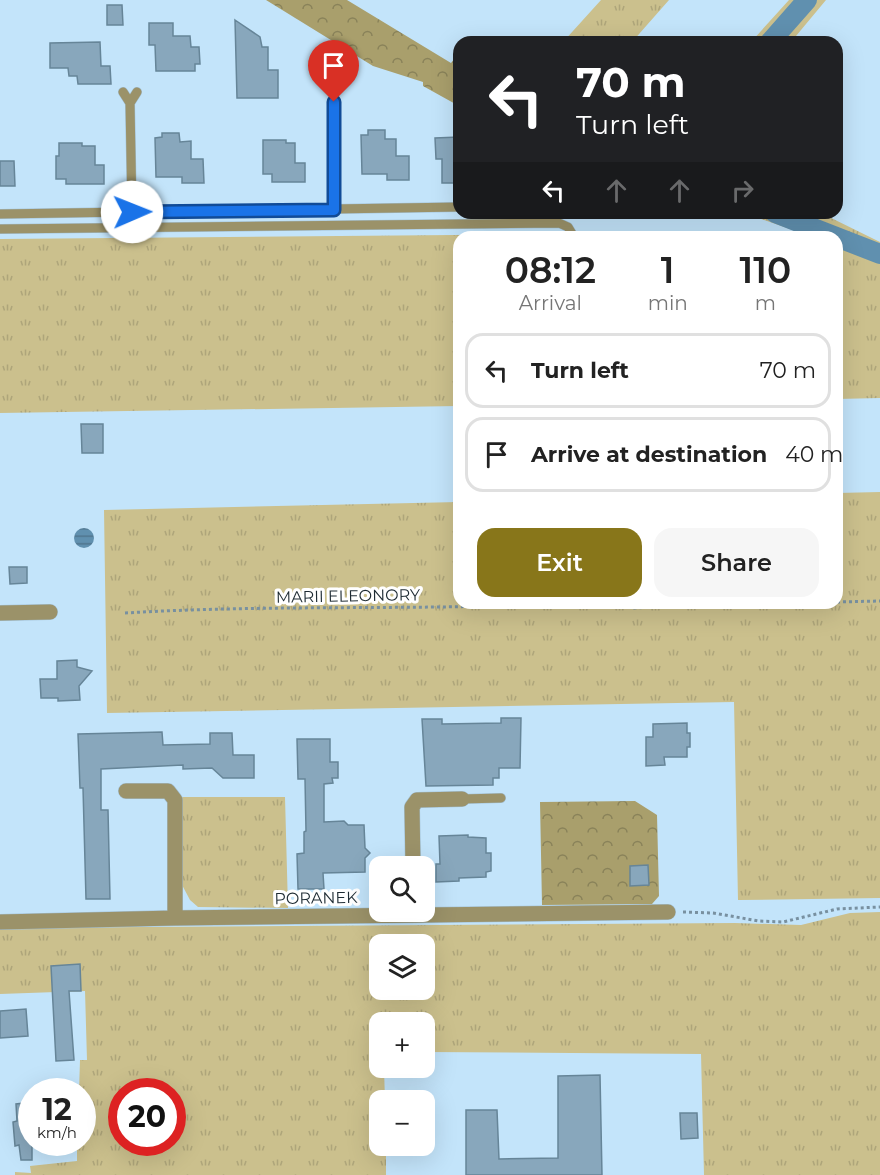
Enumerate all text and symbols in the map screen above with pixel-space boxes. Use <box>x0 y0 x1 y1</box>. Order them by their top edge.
pin <box>308 40 359 102</box>
icon: arrive <box>317 49 350 82</box>
text: 70 m <box>576 56 686 108</box>
icon: left <box>477 60 555 138</box>
text: Turn left <box>576 108 689 141</box>
icon: left <box>537 174 570 207</box>
icon: ahead <box>600 174 633 207</box>
icon: ahead <box>663 174 696 207</box>
icon: right <box>726 174 759 207</box>
position arrow <box>100 180 164 244</box>
text: 08:12 <box>505 248 596 292</box>
text: 1 <box>661 248 675 292</box>
text: 110 <box>740 248 791 292</box>
text: Arrival <box>519 291 582 315</box>
text: min <box>648 291 688 315</box>
text: m <box>755 291 776 315</box>
icon: left <box>480 354 513 387</box>
text: Turn left <box>531 357 629 384</box>
text: 70 m <box>760 357 816 384</box>
icon: arrive <box>480 438 513 471</box>
text: Arrive at destination <box>531 441 767 468</box>
text: 40 m <box>785 441 843 468</box>
button: Exit <box>477 528 642 597</box>
button: Share <box>654 528 819 597</box>
street label: MARII ELEONORY <box>276 585 421 607</box>
map controls <box>369 856 435 1156</box>
button: search <box>369 856 435 922</box>
street label: PORANEK <box>274 888 358 908</box>
button: layers <box>369 934 435 1000</box>
button: + <box>369 1012 435 1078</box>
speed limit sign: 20 <box>108 1078 186 1156</box>
button: − <box>369 1090 435 1156</box>
text: 12 <box>42 1091 72 1128</box>
text: km/h <box>37 1123 77 1142</box>

